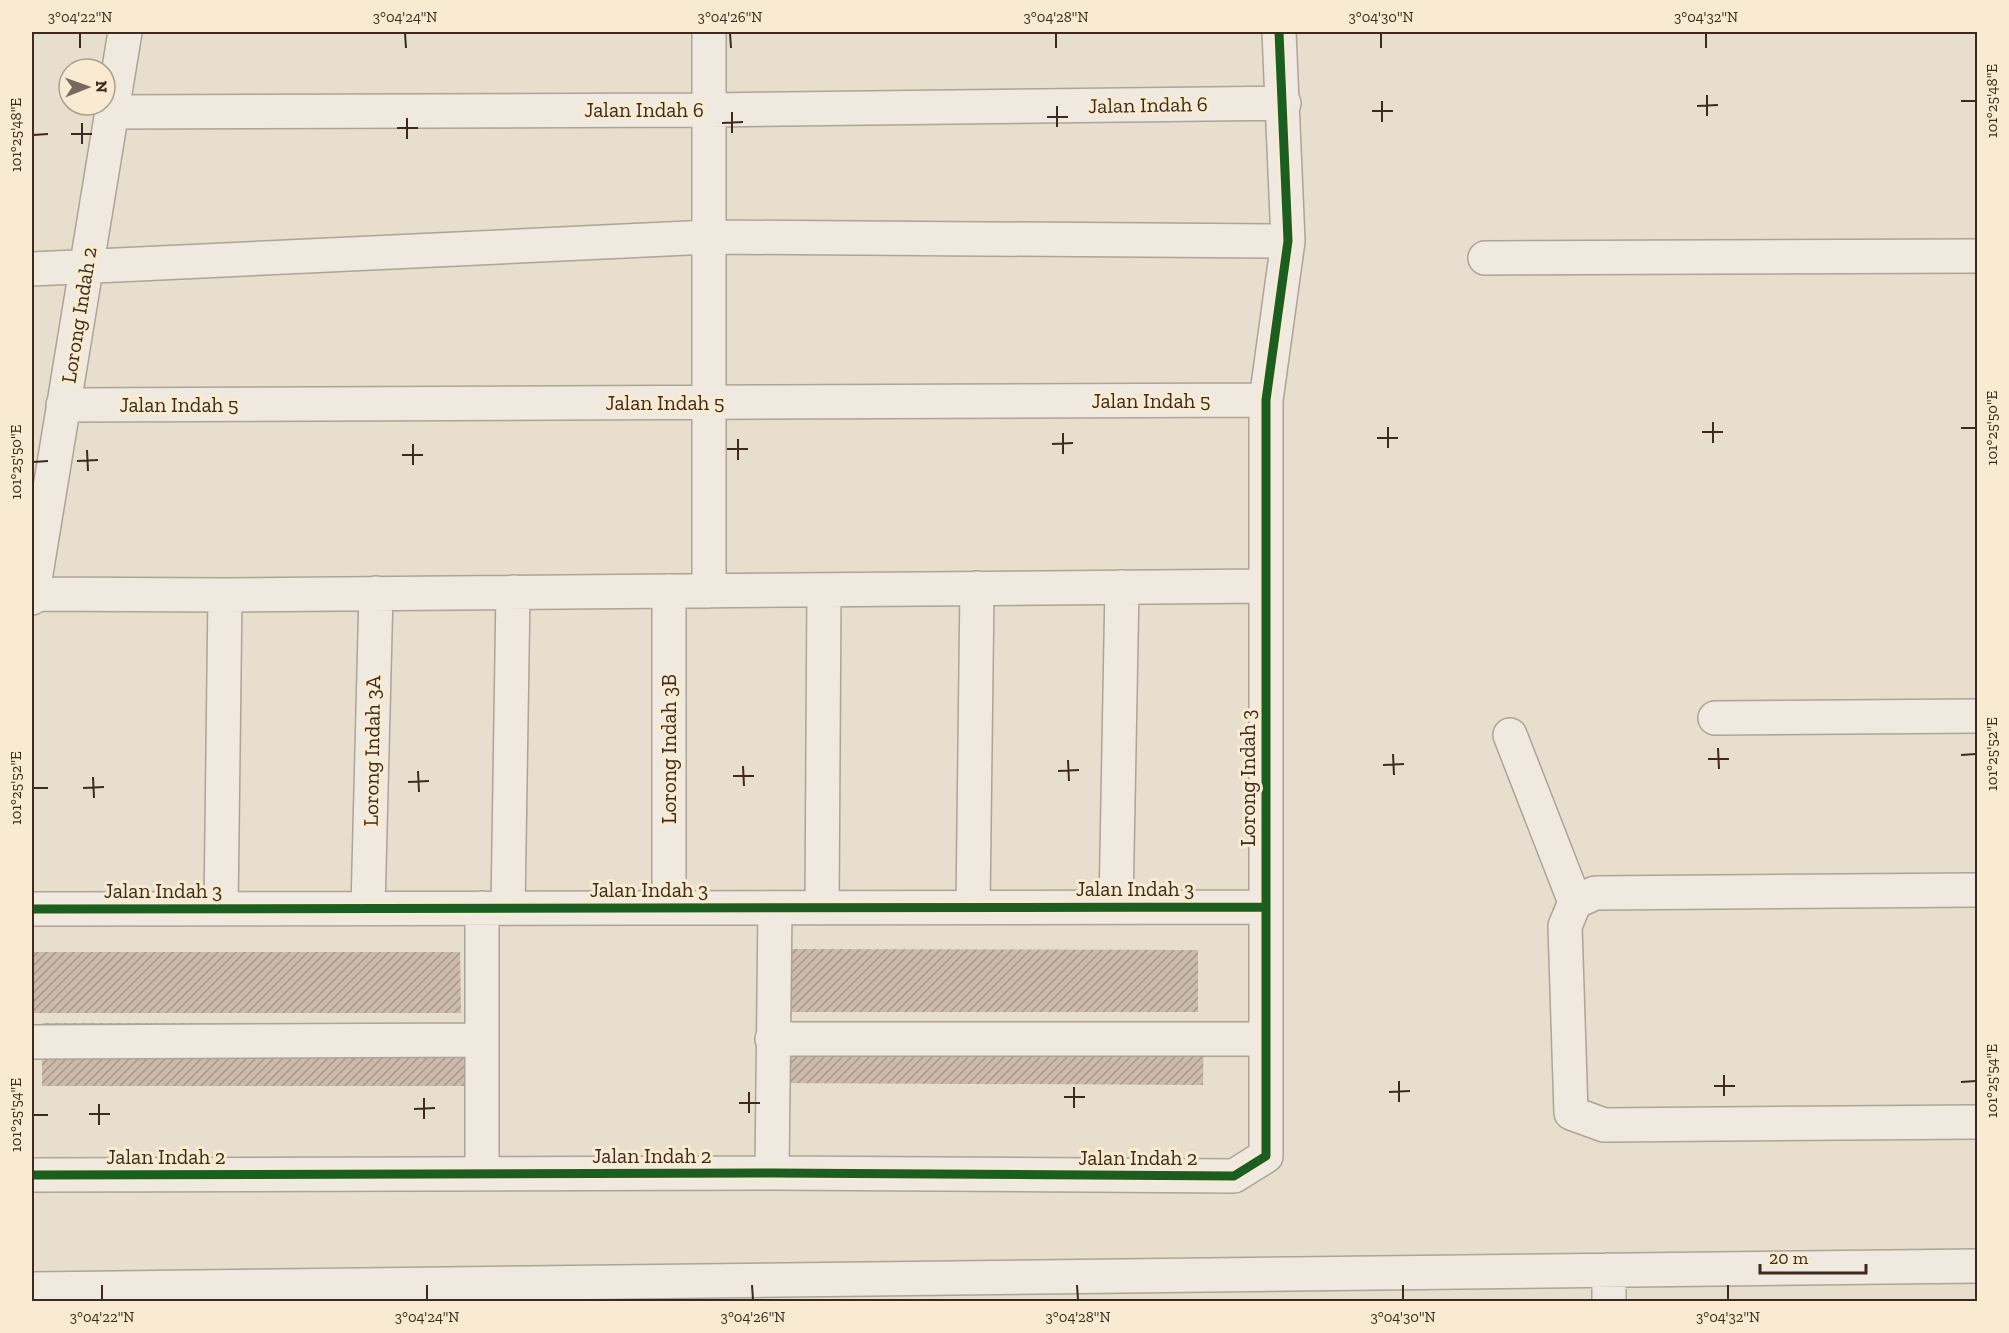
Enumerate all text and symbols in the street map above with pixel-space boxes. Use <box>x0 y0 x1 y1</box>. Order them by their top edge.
text: 3°04'22"N <box>48 8 112 26</box>
text: 3°04'24"N <box>373 8 437 26</box>
text: 3°04'26"N <box>698 8 762 26</box>
text: 3°04'28"N <box>1024 8 1088 26</box>
text: 3°04'30"N <box>1348 8 1414 26</box>
text: 3°04'32"N <box>1674 8 1738 26</box>
north arrow <box>57 57 117 117</box>
text: 101°25'48"E <box>1983 64 2001 138</box>
text: N <box>92 80 111 93</box>
street label: Jalan Indah 6 <box>1088 91 1208 118</box>
street label: Jalan Indah 6 <box>584 97 704 122</box>
text: 101°25'48"E <box>7 98 25 172</box>
street label: Lorong Indah 2 <box>55 245 102 385</box>
street label: Jalan Indah 5 <box>1091 388 1211 413</box>
street label: Jalan Indah 5 <box>605 390 725 415</box>
text: 101°25'50"E <box>1983 390 2001 465</box>
street label: Jalan Indah 5 <box>119 392 239 417</box>
text: 101°25'50"E <box>7 424 25 499</box>
street label: Lorong Indah 3B <box>656 674 681 824</box>
street label: Lorong Indah 3A <box>358 675 385 827</box>
street label: Lorong Indah 3 <box>1235 709 1260 847</box>
text: 101°25'52"E <box>1983 717 2001 791</box>
text: 101°25'52"E <box>7 751 25 825</box>
street label: Jalan Indah 3 <box>1076 876 1194 901</box>
street label: Jalan Indah 3 <box>590 877 708 902</box>
street label: Jalan Indah 3 <box>104 878 222 903</box>
text: 101°25'54"E <box>1983 1044 2001 1118</box>
text: 101°25'54"E <box>7 1078 25 1152</box>
street label: Jalan Indah 2 <box>592 1143 712 1168</box>
street label: Jalan Indah 2 <box>106 1144 226 1169</box>
street label: Jalan Indah 2 <box>1078 1145 1198 1170</box>
scale bar <box>1760 1237 1866 1275</box>
text: 20 m <box>1769 1247 1809 1269</box>
text: 3°04'22"N <box>70 1308 134 1326</box>
text: 3°04'24"N <box>395 1308 459 1326</box>
text: 3°04'26"N <box>721 1308 785 1326</box>
text: 3°04'28"N <box>1046 1308 1110 1326</box>
text: 3°04'30"N <box>1370 1308 1436 1326</box>
text: 3°04'32"N <box>1696 1308 1760 1326</box>

